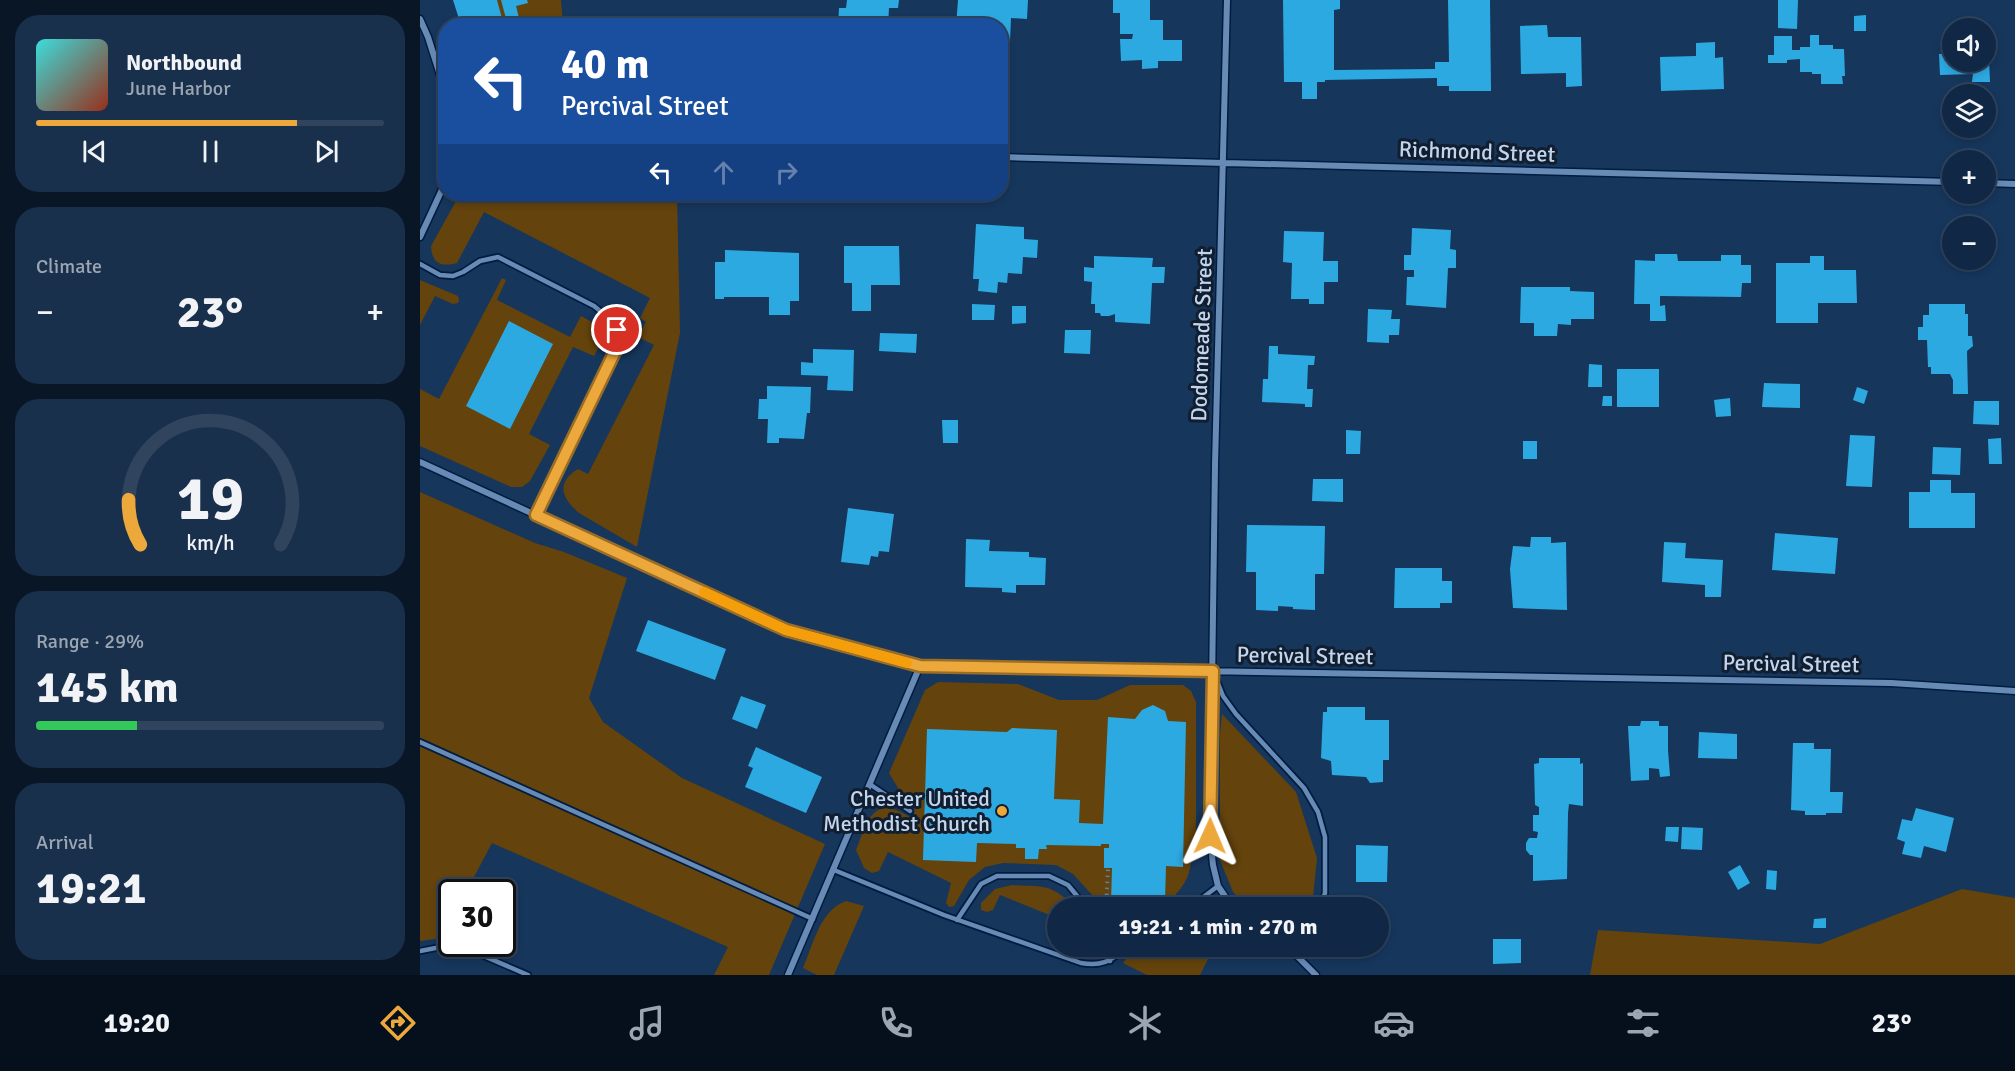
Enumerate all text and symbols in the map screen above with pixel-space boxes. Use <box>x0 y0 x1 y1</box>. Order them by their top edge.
map controls <box>1942 18 1996 270</box>
button: sound <box>1942 18 1996 72</box>
text: 40 m <box>561 39 650 90</box>
icon: left <box>462 42 540 120</box>
text: Northbound <box>126 49 242 76</box>
text: June Harbor <box>126 76 231 101</box>
button: layers <box>1942 84 1996 138</box>
text: Percival Street <box>561 90 729 123</box>
icon: previous <box>78 135 111 168</box>
icon: pause <box>194 135 227 168</box>
icon: next <box>310 135 343 168</box>
street label: Richmond Street <box>1398 135 1556 168</box>
button: + <box>1942 150 1996 204</box>
icon: left <box>644 156 677 189</box>
icon: ahead <box>707 156 740 189</box>
icon: right <box>770 156 803 189</box>
button: − <box>1942 216 1996 270</box>
street label: Dodomeade Street <box>1185 248 1218 422</box>
text: Climate <box>36 254 102 279</box>
text: 23° <box>177 285 243 340</box>
text: − <box>36 292 54 333</box>
text: + <box>366 292 384 333</box>
pin <box>591 304 642 355</box>
icon: arrive <box>600 313 633 346</box>
text: 19 <box>176 460 244 537</box>
text: km/h <box>186 530 234 556</box>
text: Range · 29% <box>36 629 144 654</box>
street label: Percival Street <box>1236 641 1374 670</box>
street label: Percival Street <box>1722 649 1860 678</box>
text: 145 km <box>36 660 179 715</box>
place label: Chester United Methodist Church <box>823 785 990 837</box>
marker: Chester United Methodist Church <box>995 804 1009 818</box>
position arrow <box>1178 804 1242 868</box>
text: Arrival <box>36 830 94 855</box>
text: 19:21 <box>36 861 146 916</box>
speed limit sign: 30 <box>438 879 516 957</box>
text: 19:21 · 1 min · 270 m <box>1118 913 1318 940</box>
icon: directions <box>377 1002 419 1044</box>
icon: music <box>626 1002 668 1044</box>
icon: phone <box>875 1002 917 1044</box>
icon: climate <box>1124 1002 1166 1044</box>
icon: car <box>1373 1002 1415 1044</box>
icon: filters <box>1622 1002 1664 1044</box>
text: 19:20 <box>104 1007 170 1040</box>
text: 23° <box>1871 1007 1911 1040</box>

